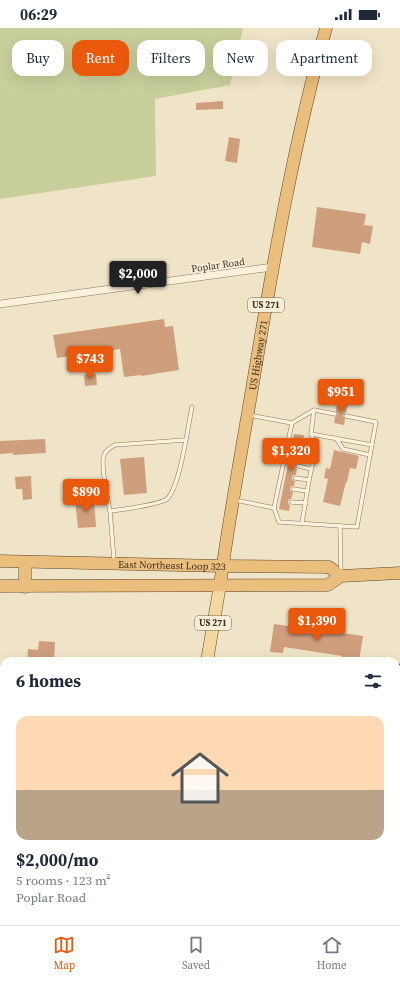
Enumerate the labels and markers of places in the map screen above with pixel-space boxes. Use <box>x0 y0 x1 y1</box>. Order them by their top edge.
pin: $2,000 <box>105 261 171 295</box>
pin: $743 <box>66 346 114 380</box>
pin: $951 <box>317 379 365 413</box>
pin: $1,320 <box>258 438 324 472</box>
pin: $890 <box>62 479 110 513</box>
pin: $1,390 <box>284 608 350 642</box>

